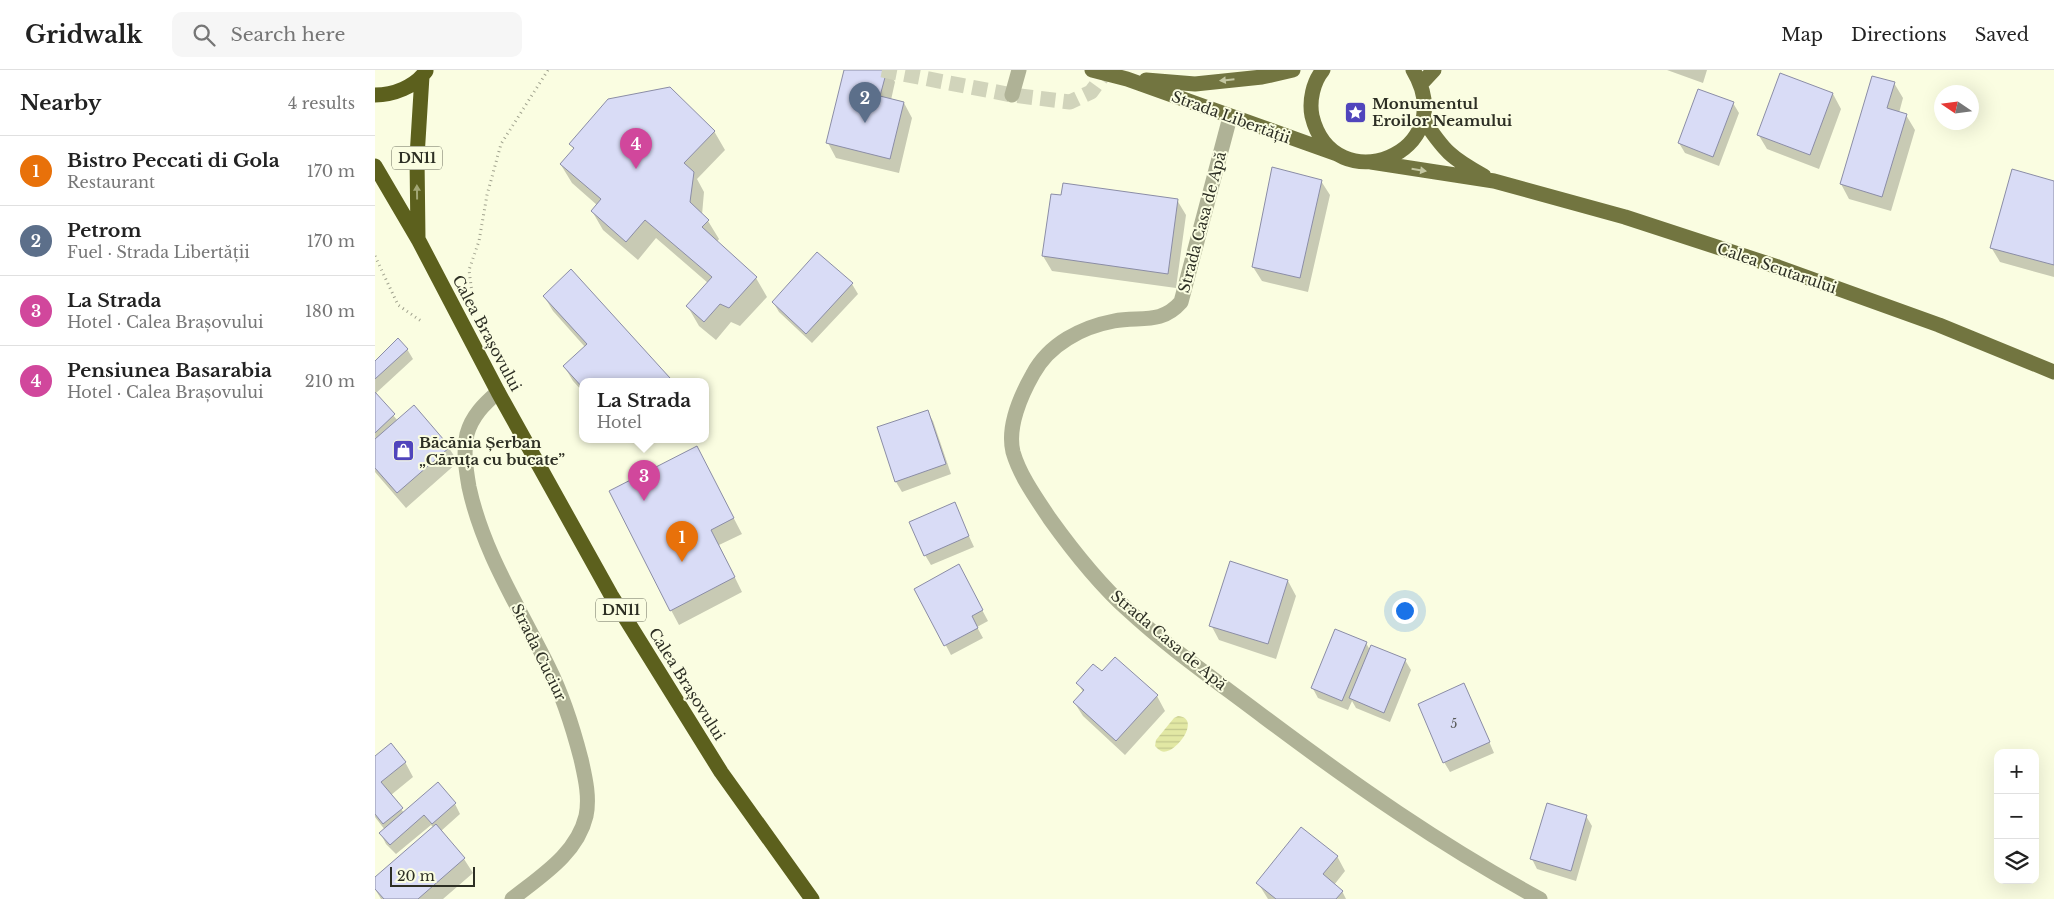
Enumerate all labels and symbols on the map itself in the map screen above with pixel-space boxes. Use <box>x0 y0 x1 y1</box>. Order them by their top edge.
one-way arrow <box>1219 77 1235 85</box>
pin: 2 <box>849 82 881 123</box>
north arrow <box>1934 85 1979 130</box>
street label: Strada Libertății <box>1169 87 1293 147</box>
place label: Monumentul Eroilor Neamului <box>1372 94 1513 130</box>
place icon: Monumentul Eroilor Neamului <box>1344 100 1368 124</box>
pin: 4 <box>620 128 652 169</box>
road number: DN11 <box>392 146 442 170</box>
street label: Strada Casa de Apă <box>1174 149 1230 295</box>
one-way arrow <box>1412 166 1428 174</box>
one-way arrow <box>413 184 421 200</box>
street label: Calea Scutarului <box>1715 239 1839 297</box>
street label: Calea Brașovului <box>448 272 526 394</box>
place label: Băcănia Șerban „Căruța cu bucate” <box>419 433 565 469</box>
shop icon: Băcănia Șerban „Căruța cu bucate” <box>391 439 415 463</box>
pin: 3 <box>628 460 660 501</box>
pin: 1 <box>666 521 698 562</box>
street label: Strada Casa de Apă <box>1107 586 1231 694</box>
road number: DN11 <box>596 598 646 622</box>
your location <box>1392 598 1418 624</box>
street label: Strada Cuciur <box>507 600 571 704</box>
street label: Calea Brașovului <box>645 624 729 744</box>
house number: 5 <box>1451 716 1458 731</box>
scale bar <box>390 864 475 887</box>

